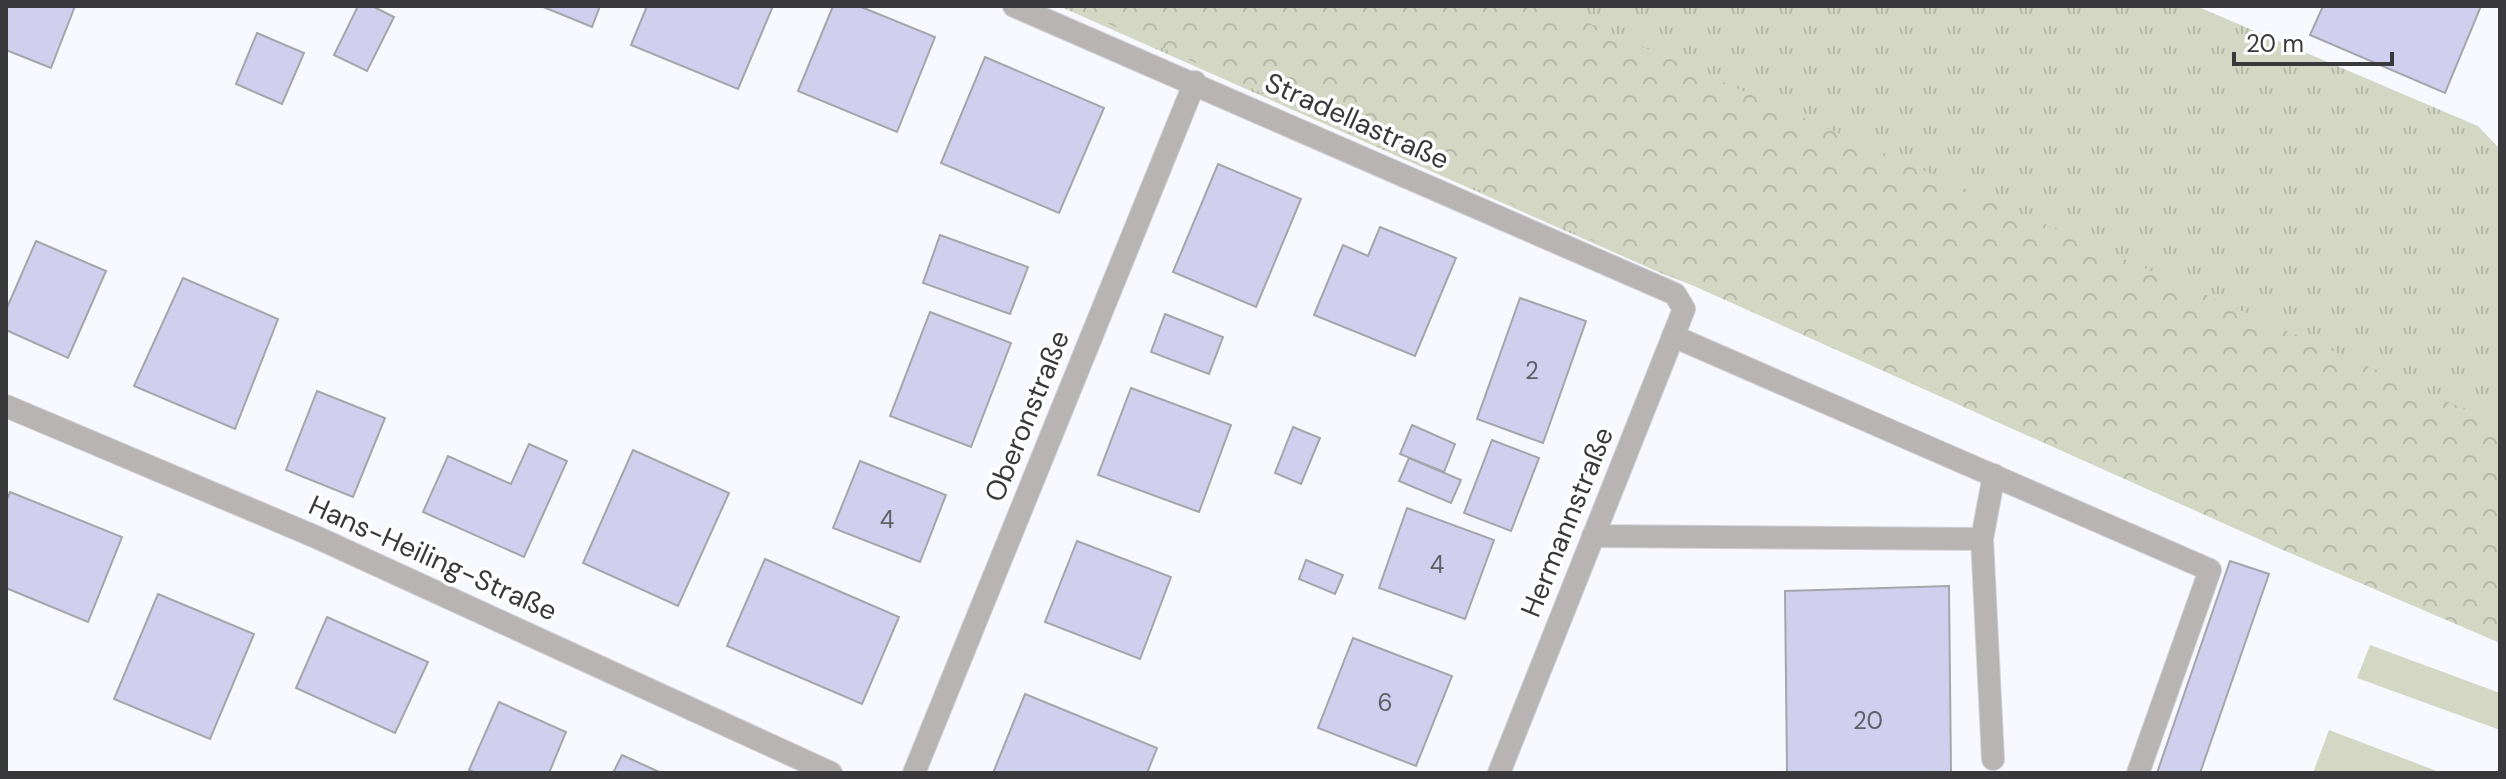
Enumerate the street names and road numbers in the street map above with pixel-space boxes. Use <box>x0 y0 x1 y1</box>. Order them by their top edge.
street label: Stradellastraße <box>1259 64 1455 178</box>
street label: Oberonstraße <box>976 325 1078 507</box>
street label: Hermannstraße <box>1512 422 1622 622</box>
street label: Hans-Heiling-Straße <box>303 487 563 629</box>

